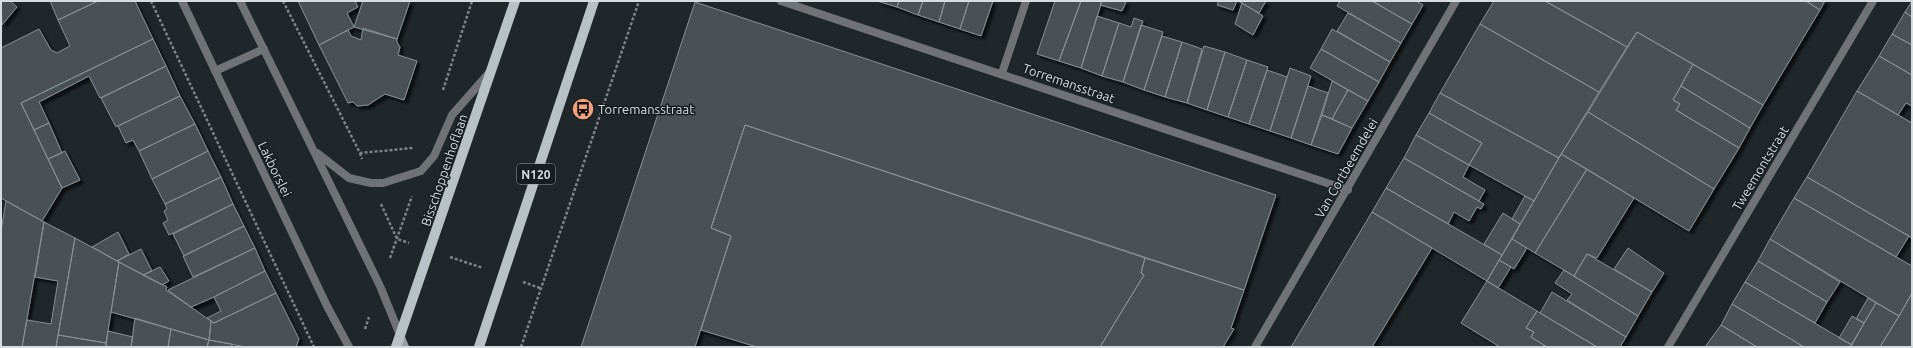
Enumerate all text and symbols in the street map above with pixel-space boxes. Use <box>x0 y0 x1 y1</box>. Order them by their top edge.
street label: Torremansstraat <box>1021 61 1117 105</box>
bus stop icon: Torremansstraat <box>570 96 596 122</box>
place label: Torremansstraat <box>598 102 694 116</box>
street label: Bisschoppenhoflaan <box>418 112 470 228</box>
street label: Van Cortbeemdelei <box>1312 116 1380 220</box>
street label: Tweemontstraat <box>1729 123 1791 213</box>
street label: Lakborslei <box>256 139 294 199</box>
road number: N120 <box>517 164 555 184</box>

